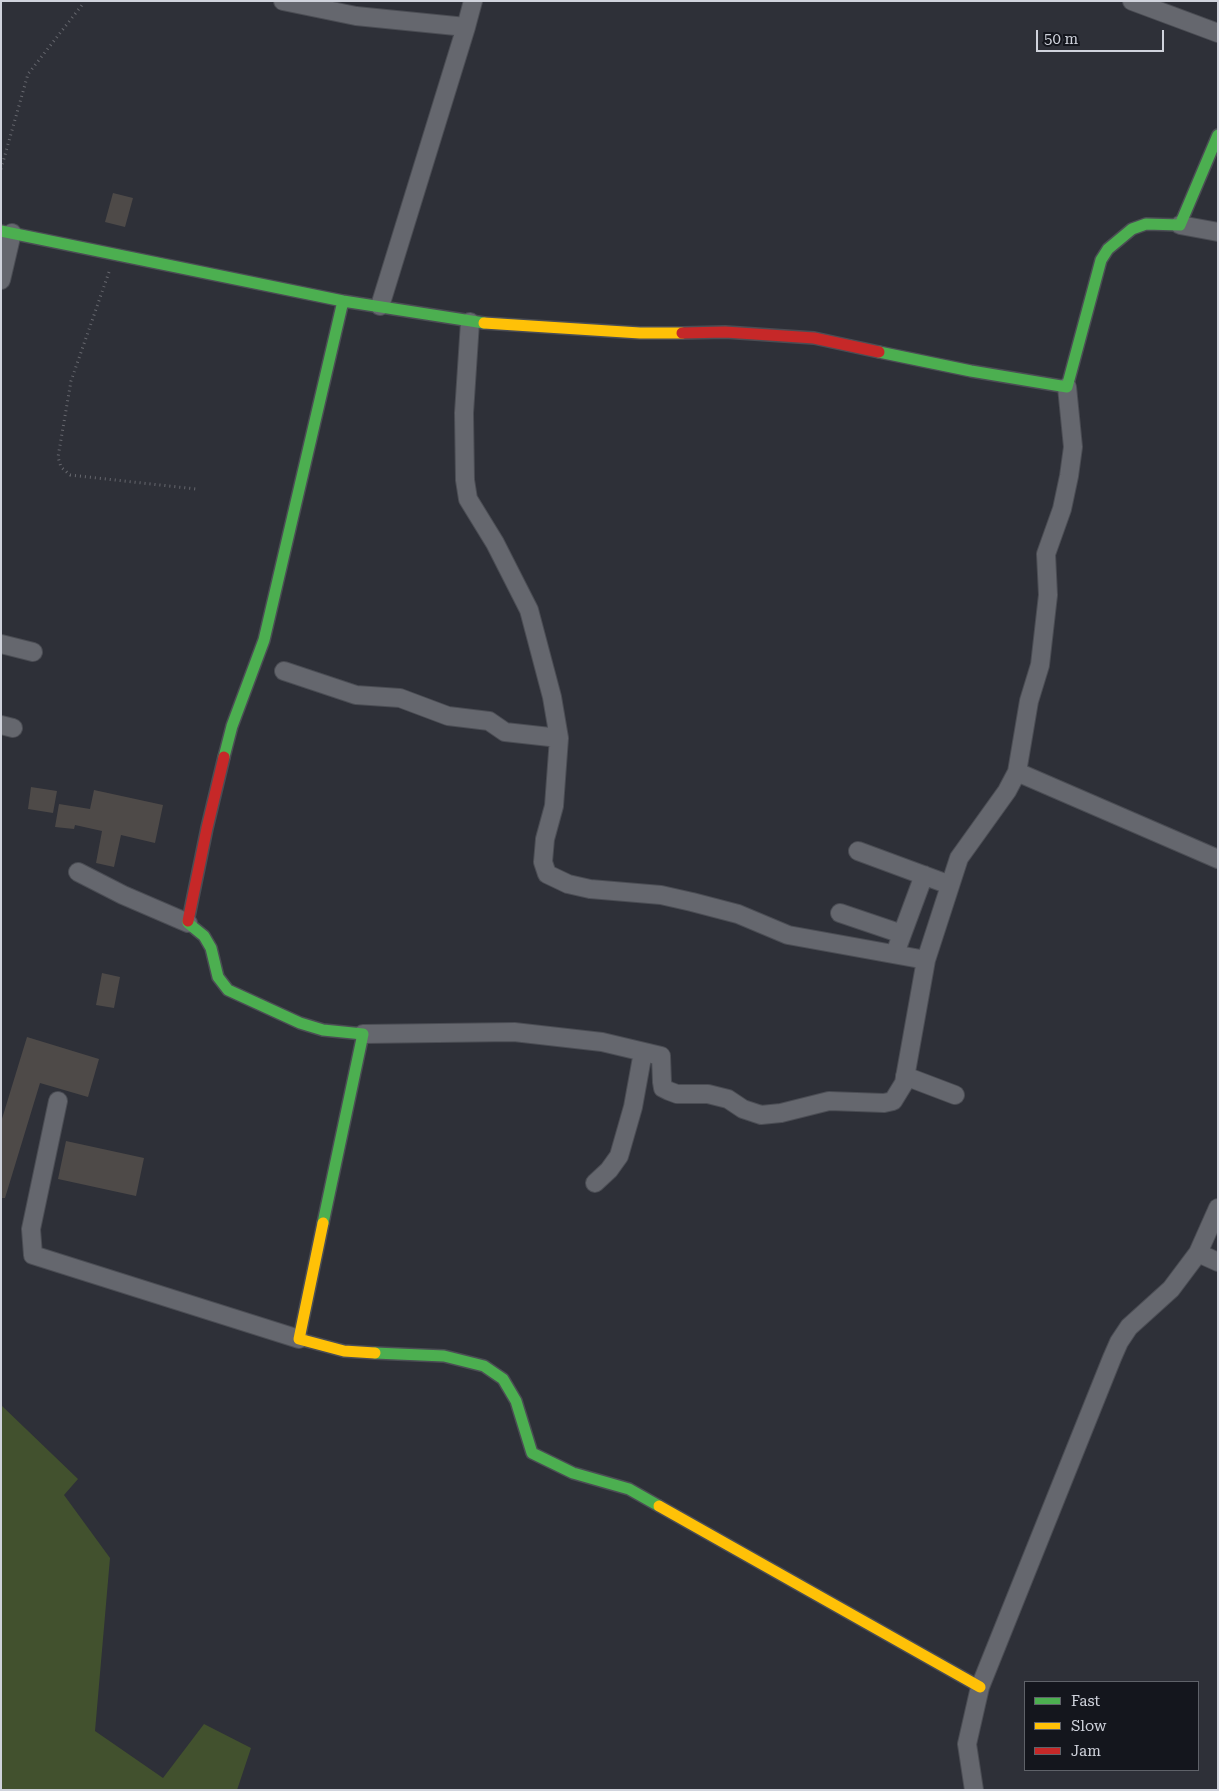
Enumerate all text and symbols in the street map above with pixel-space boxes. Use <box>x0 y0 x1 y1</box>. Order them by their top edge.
scale bar <box>1039 20 1166 52</box>
text: 50 m <box>1044 30 1078 48</box>
legend <box>1024 1681 1199 1771</box>
text: Fast <box>1071 1692 1100 1710</box>
text: Slow <box>1071 1717 1106 1735</box>
text: Jam <box>1071 1742 1101 1760</box>

